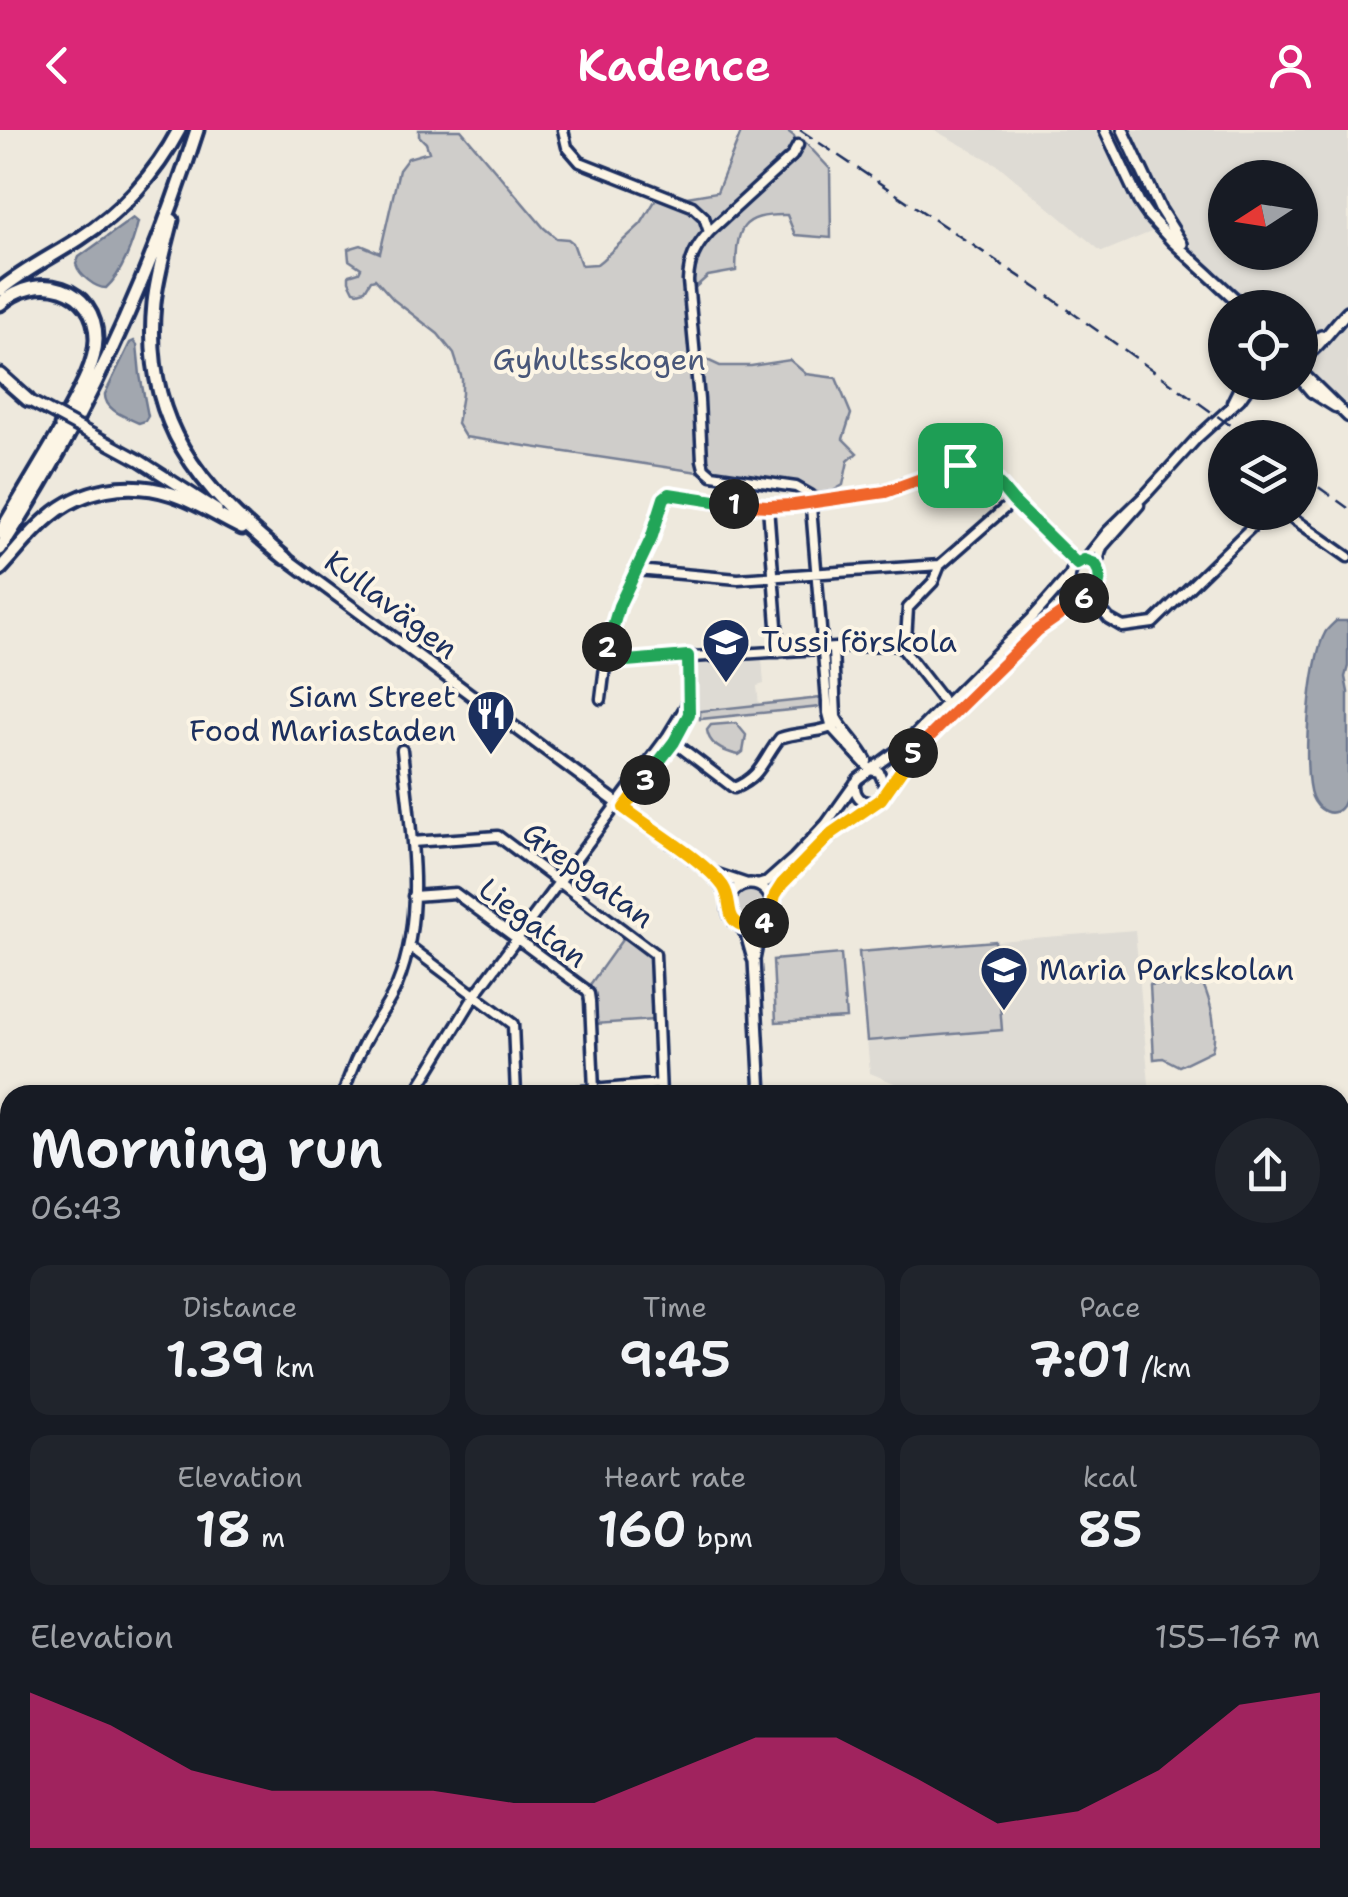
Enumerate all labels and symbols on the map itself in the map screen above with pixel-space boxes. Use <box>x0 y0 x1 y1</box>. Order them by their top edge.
north arrow <box>1208 160 1318 270</box>
park label: Gyhultsskogen <box>492 339 706 380</box>
pin <box>918 423 1003 508</box>
pin: 1 <box>709 479 759 529</box>
street label: Kullavägen <box>316 541 467 668</box>
pin: 6 <box>1059 573 1109 623</box>
school or university icon: Tussi förskola <box>700 616 752 684</box>
place label: Tussi förskola <box>761 621 957 662</box>
pin: 2 <box>582 622 632 672</box>
place label: Siam Street Food Mariastaden <box>189 676 456 751</box>
restaurant icon: Siam Street Food Mariastaden <box>465 688 517 756</box>
pin: 5 <box>888 728 938 778</box>
pin: 3 <box>620 755 670 805</box>
street label: Grepgatan <box>514 812 662 938</box>
street label: Liegatan <box>471 868 596 977</box>
pin: 4 <box>739 898 789 948</box>
school or university icon: Maria Parkskolan <box>978 944 1030 1012</box>
place label: Maria Parkskolan <box>1039 949 1294 990</box>

